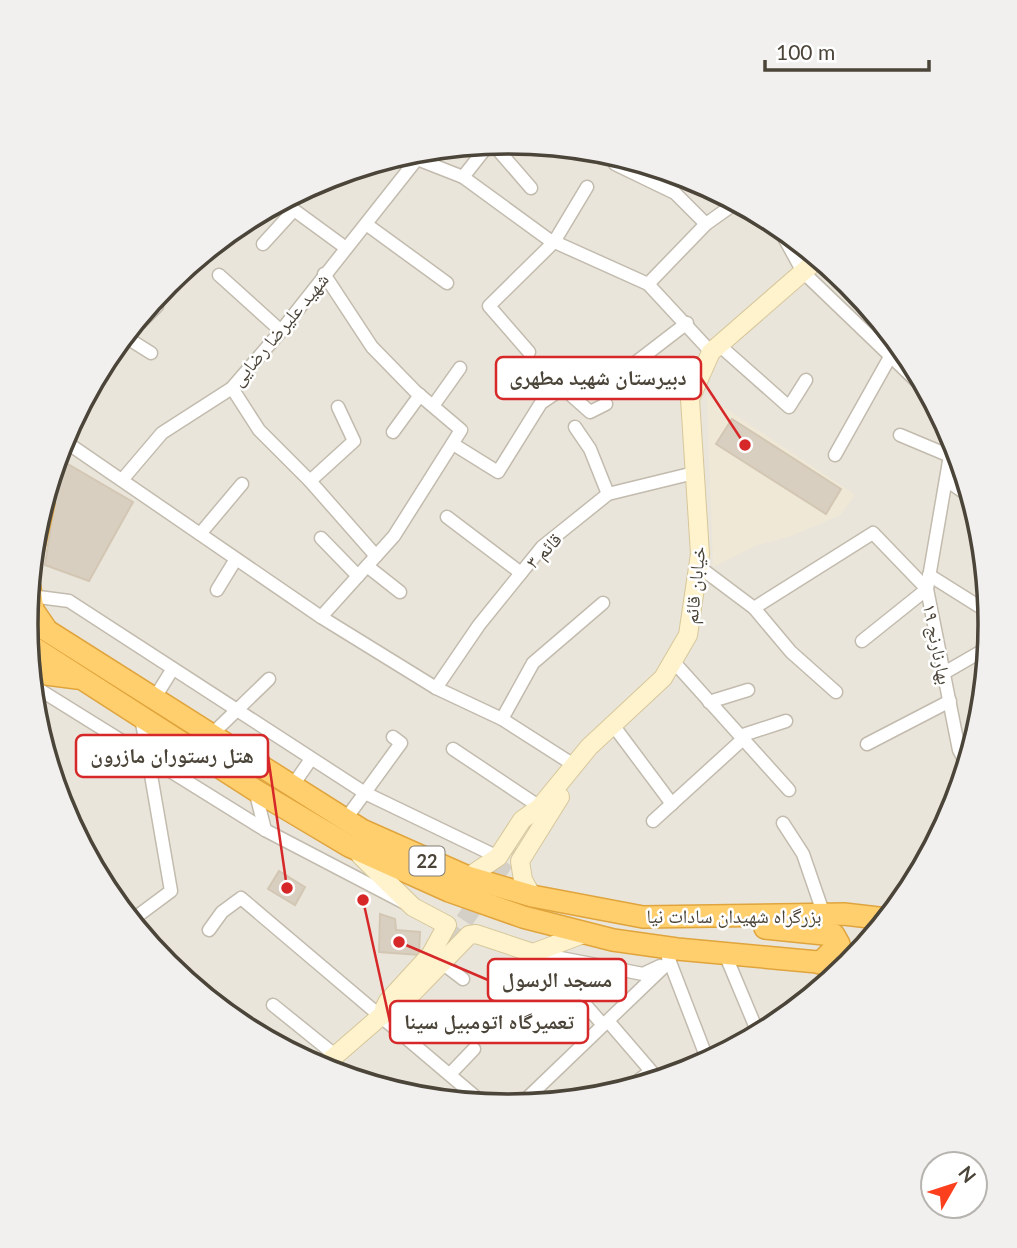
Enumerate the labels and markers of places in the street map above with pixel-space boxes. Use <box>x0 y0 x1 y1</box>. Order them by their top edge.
callout: دبیرستان شهید مطهری <box>496 357 701 399</box>
callout: هتل رستوران مازرون <box>76 735 268 777</box>
callout: مسجد الرسول <box>488 959 626 1001</box>
callout: تعمیرگاه اتومبیل سینا <box>390 1001 588 1043</box>

